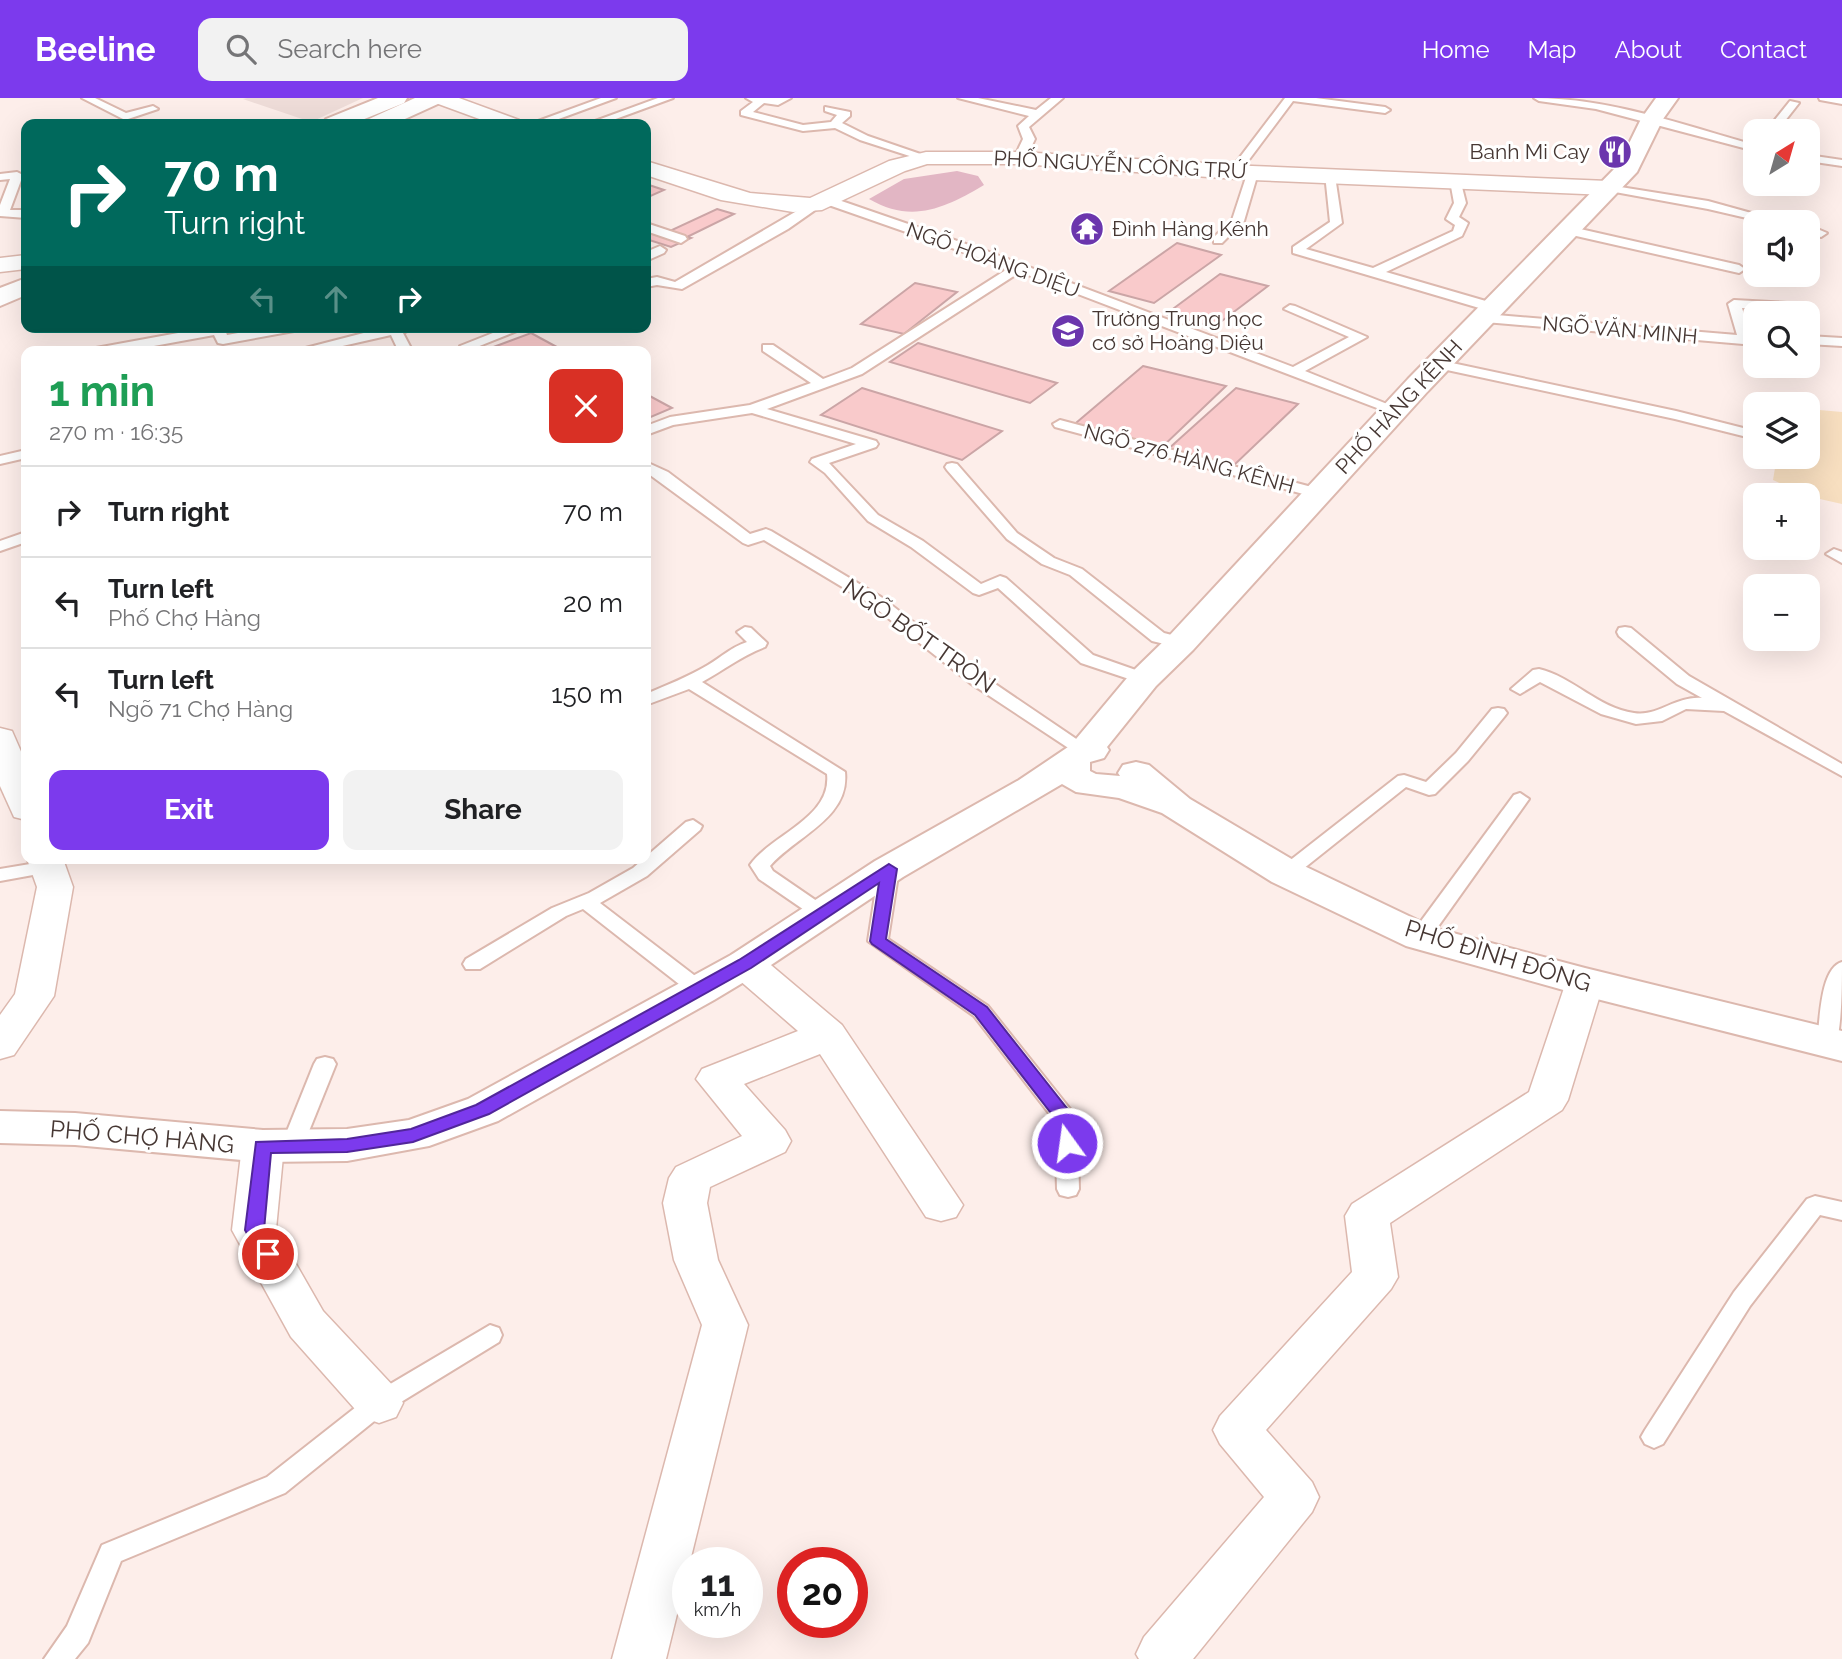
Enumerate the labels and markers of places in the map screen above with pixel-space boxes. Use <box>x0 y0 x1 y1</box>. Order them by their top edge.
restaurant icon: Banh Mi Cay <box>1596 133 1634 171</box>
place label: Banh Mi Cay <box>1469 139 1590 164</box>
temple icon: Đình Hàng Kênh <box>1068 210 1106 248</box>
place label: Đình Hàng Kênh <box>1112 216 1269 241</box>
place label: Trường Trung học cơ sở Hoàng Diệu <box>1092 306 1264 355</box>
school or university icon: Trường Trung học cơ sở Hoàng Diệu <box>1049 312 1087 350</box>
pin <box>238 1224 298 1284</box>

